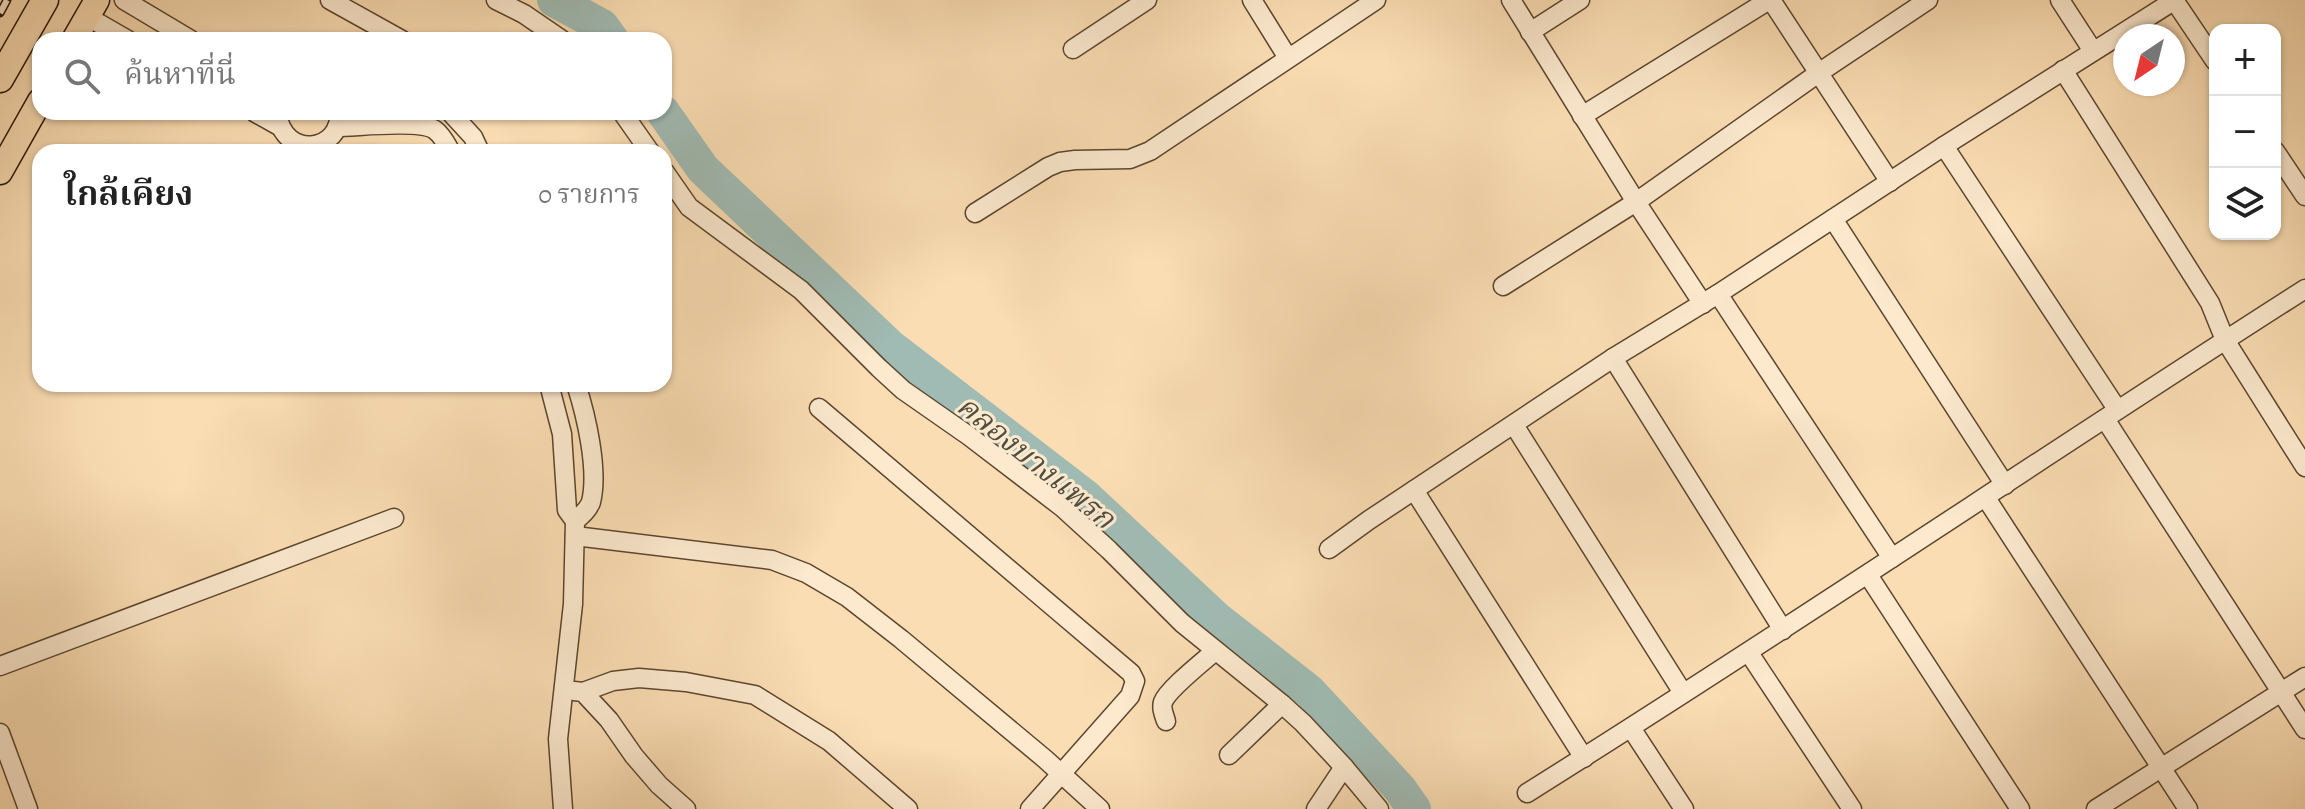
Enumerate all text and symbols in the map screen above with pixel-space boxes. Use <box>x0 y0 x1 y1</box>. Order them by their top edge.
north arrow <box>2113 24 2185 96</box>
map controls <box>2209 24 2281 240</box>
button: + <box>2209 24 2281 96</box>
search box <box>32 32 672 120</box>
icon: search <box>60 54 104 98</box>
text: ค้นหาที่นี่ <box>124 54 236 94</box>
button: − <box>2209 96 2281 168</box>
button: layers <box>2209 168 2281 240</box>
text: ใกล้เคียง <box>64 170 193 217</box>
text: 0 รายการ <box>538 177 640 212</box>
water label: คลองบางแพรก <box>949 386 1124 539</box>

